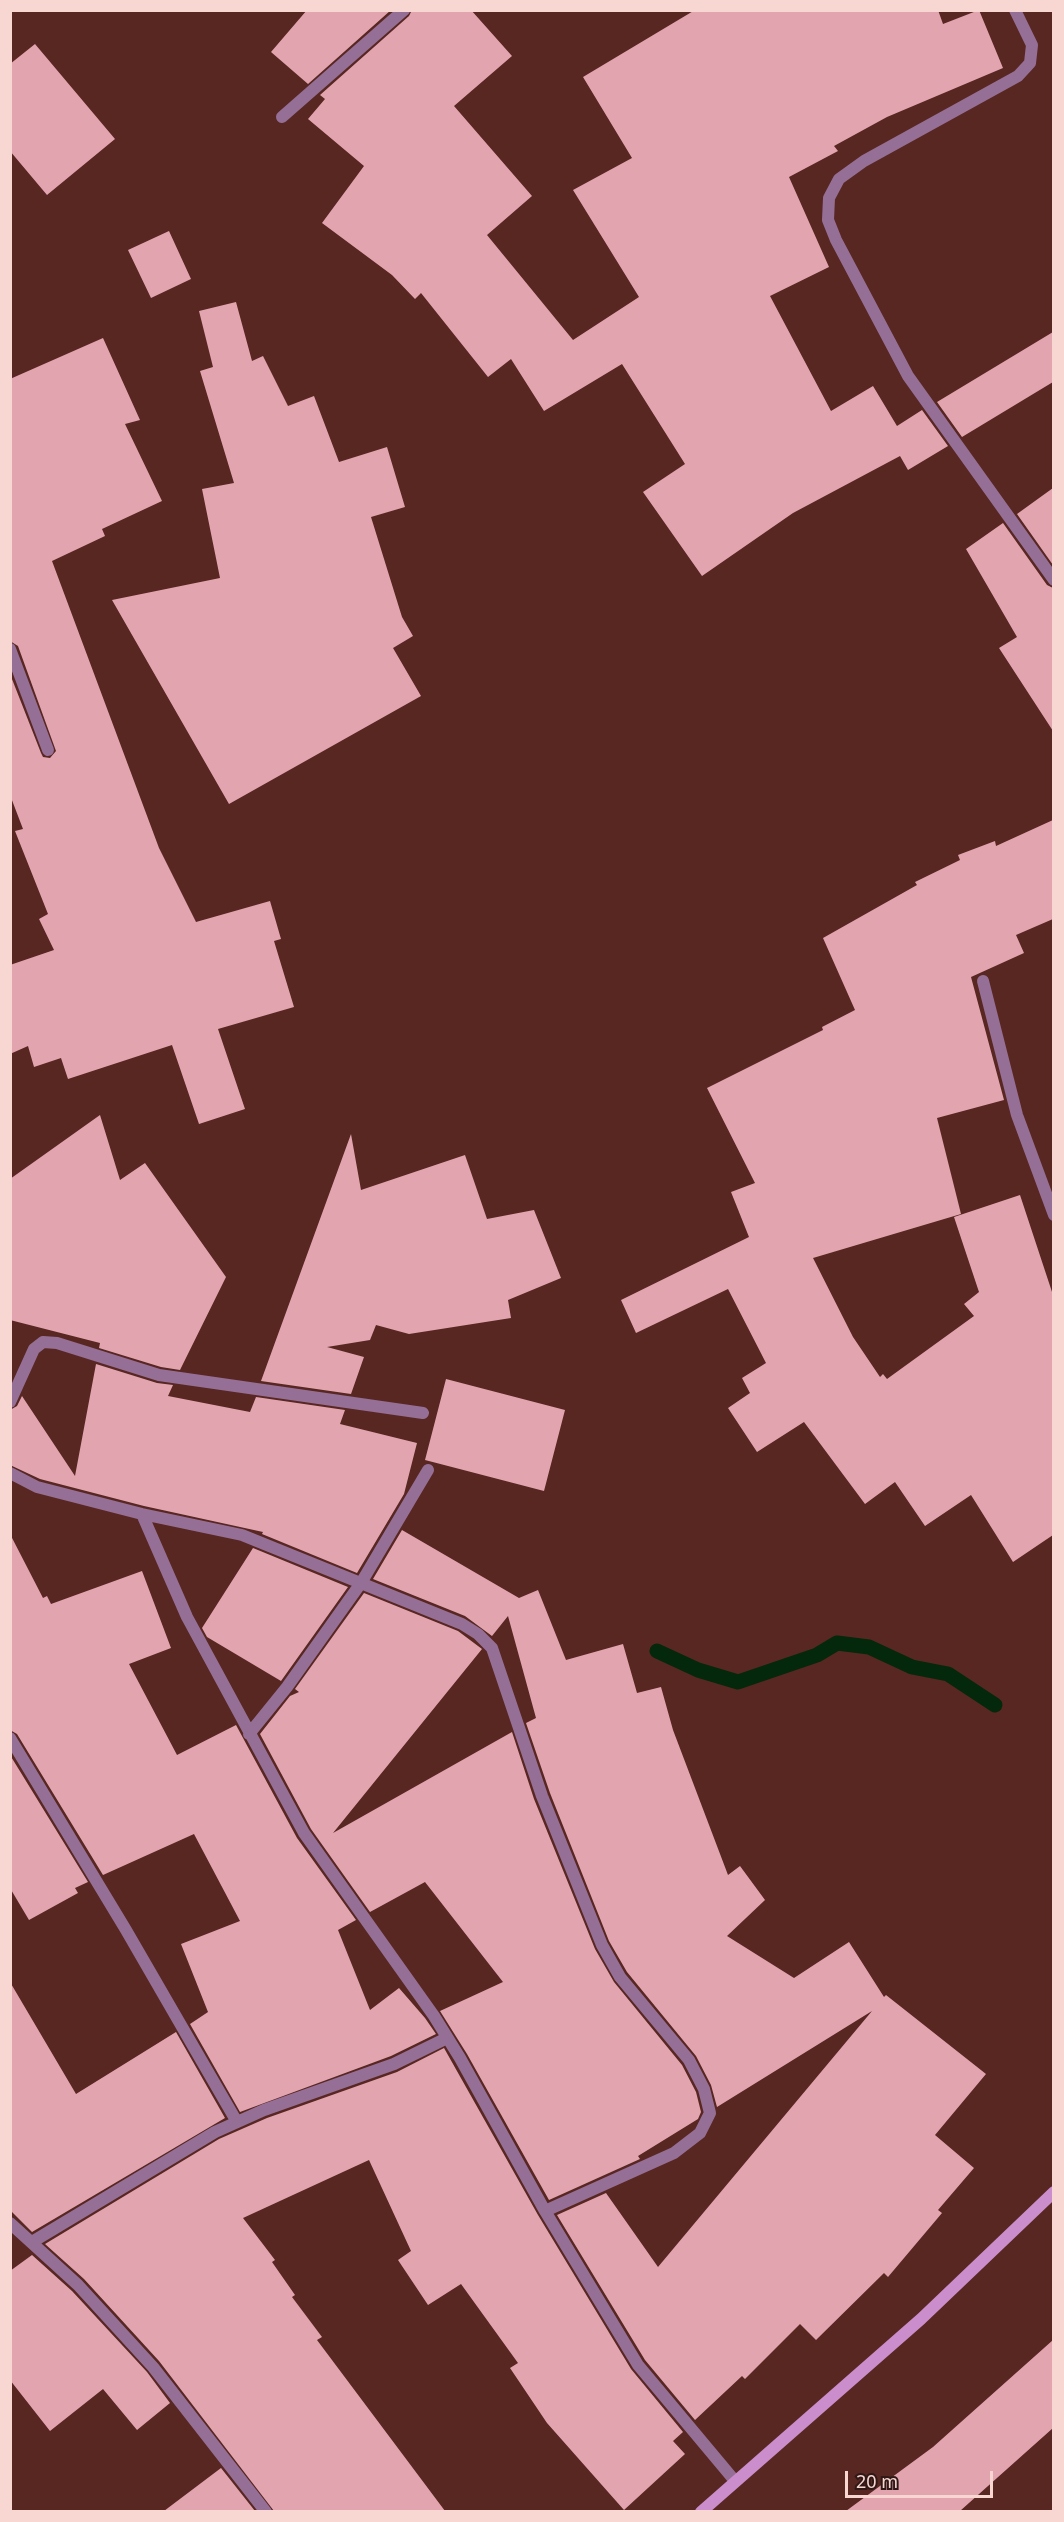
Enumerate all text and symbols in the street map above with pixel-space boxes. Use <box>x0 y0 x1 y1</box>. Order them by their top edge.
scale bar <box>848 2459 996 2497</box>
text: 20 m <box>856 2469 898 2493</box>

